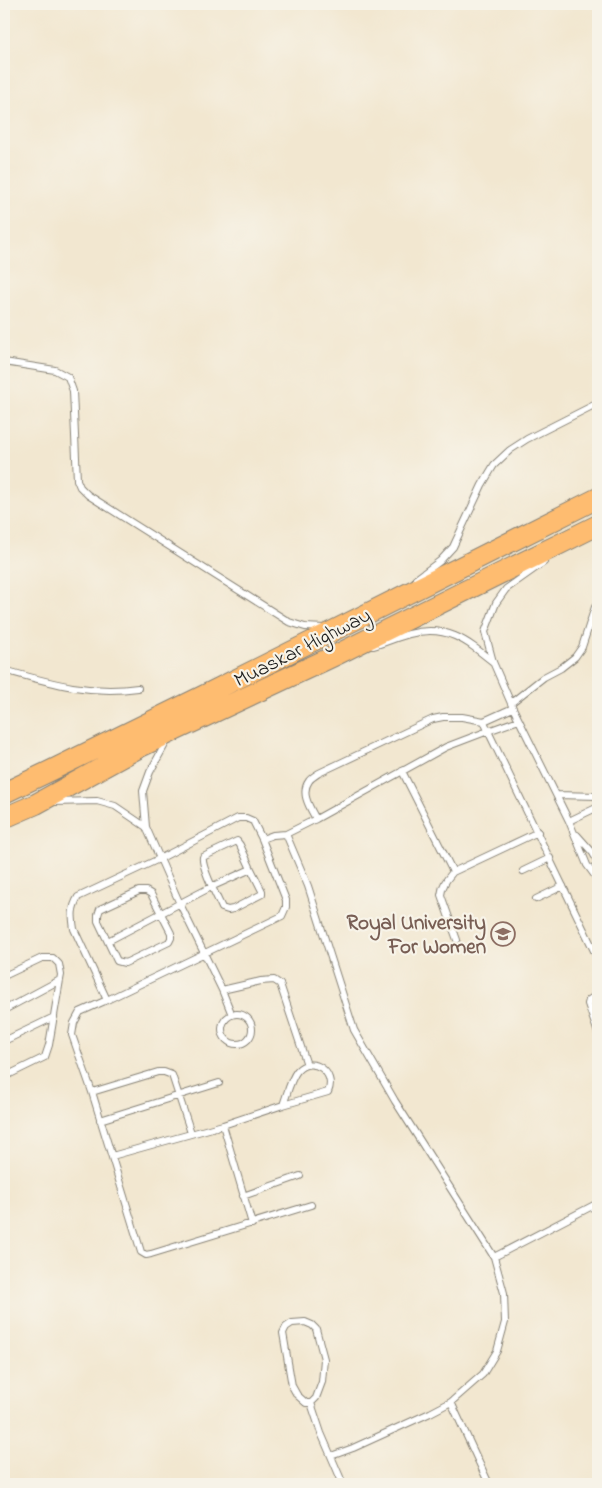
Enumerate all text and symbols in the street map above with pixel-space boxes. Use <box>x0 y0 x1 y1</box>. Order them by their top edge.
street label: Muaskar Highway <box>229 601 378 698</box>
place label: Royal University For Women <box>346 909 486 963</box>
school or university icon: Royal University For Women <box>490 921 516 947</box>

